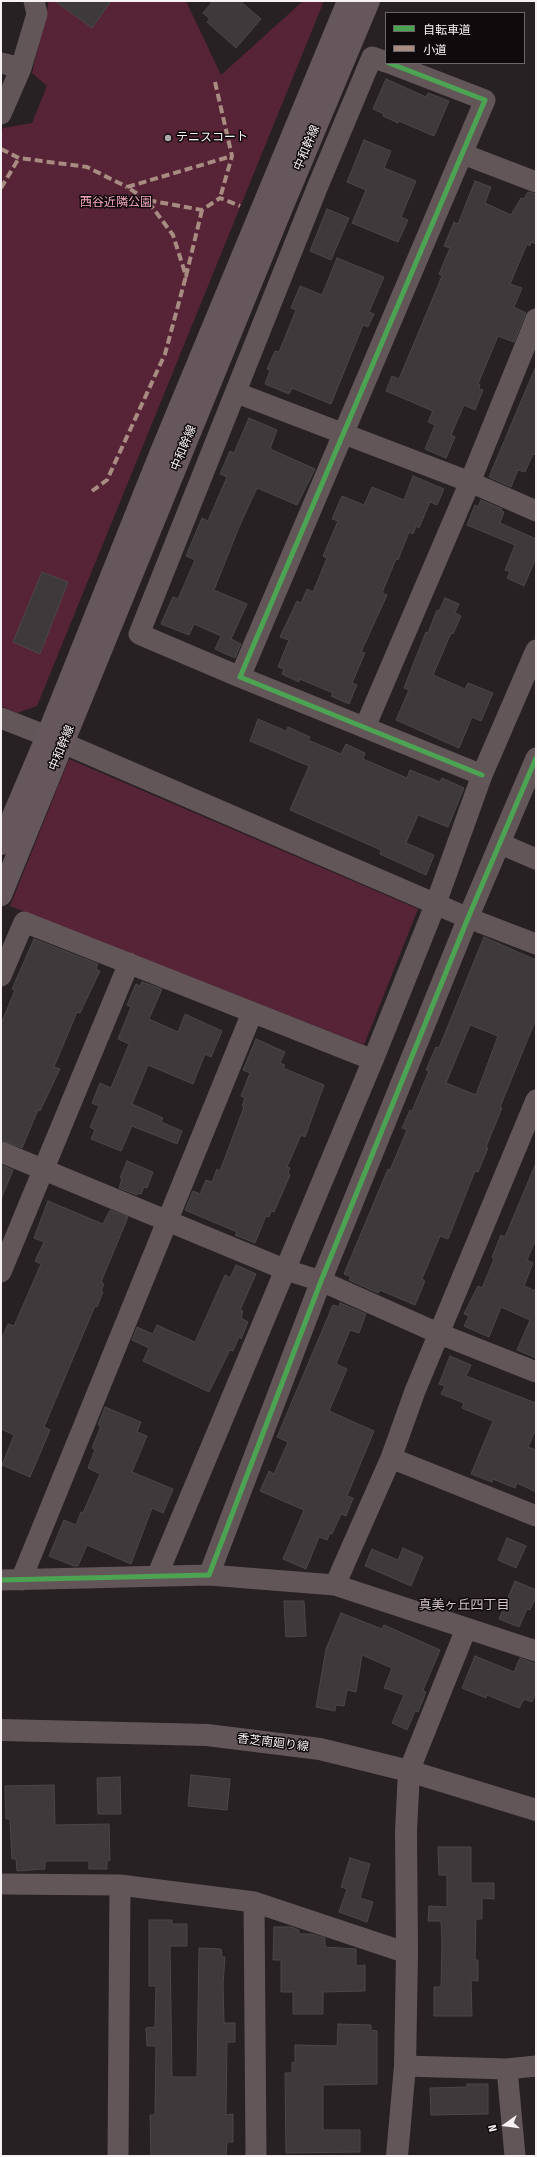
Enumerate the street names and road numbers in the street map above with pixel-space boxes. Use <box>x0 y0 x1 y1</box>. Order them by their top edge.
street label: 中和幹線 <box>291 123 323 173</box>
street label: 中和幹線 <box>168 423 200 473</box>
street label: 中和幹線 <box>46 723 78 773</box>
street label: 香芝南廻り線 <box>236 1731 310 1755</box>

